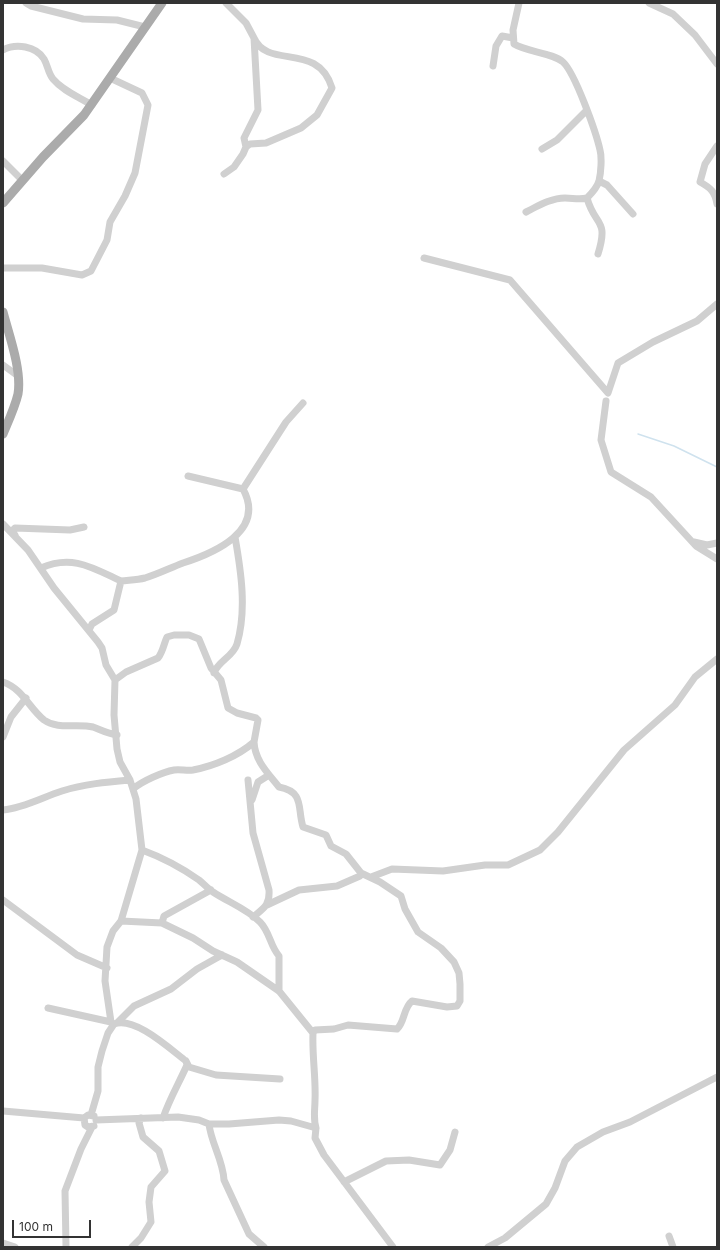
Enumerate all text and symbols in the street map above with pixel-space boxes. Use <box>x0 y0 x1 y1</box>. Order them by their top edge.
scale bar <box>14 1212 93 1238</box>
text: 100 m <box>19 1219 53 1234</box>

